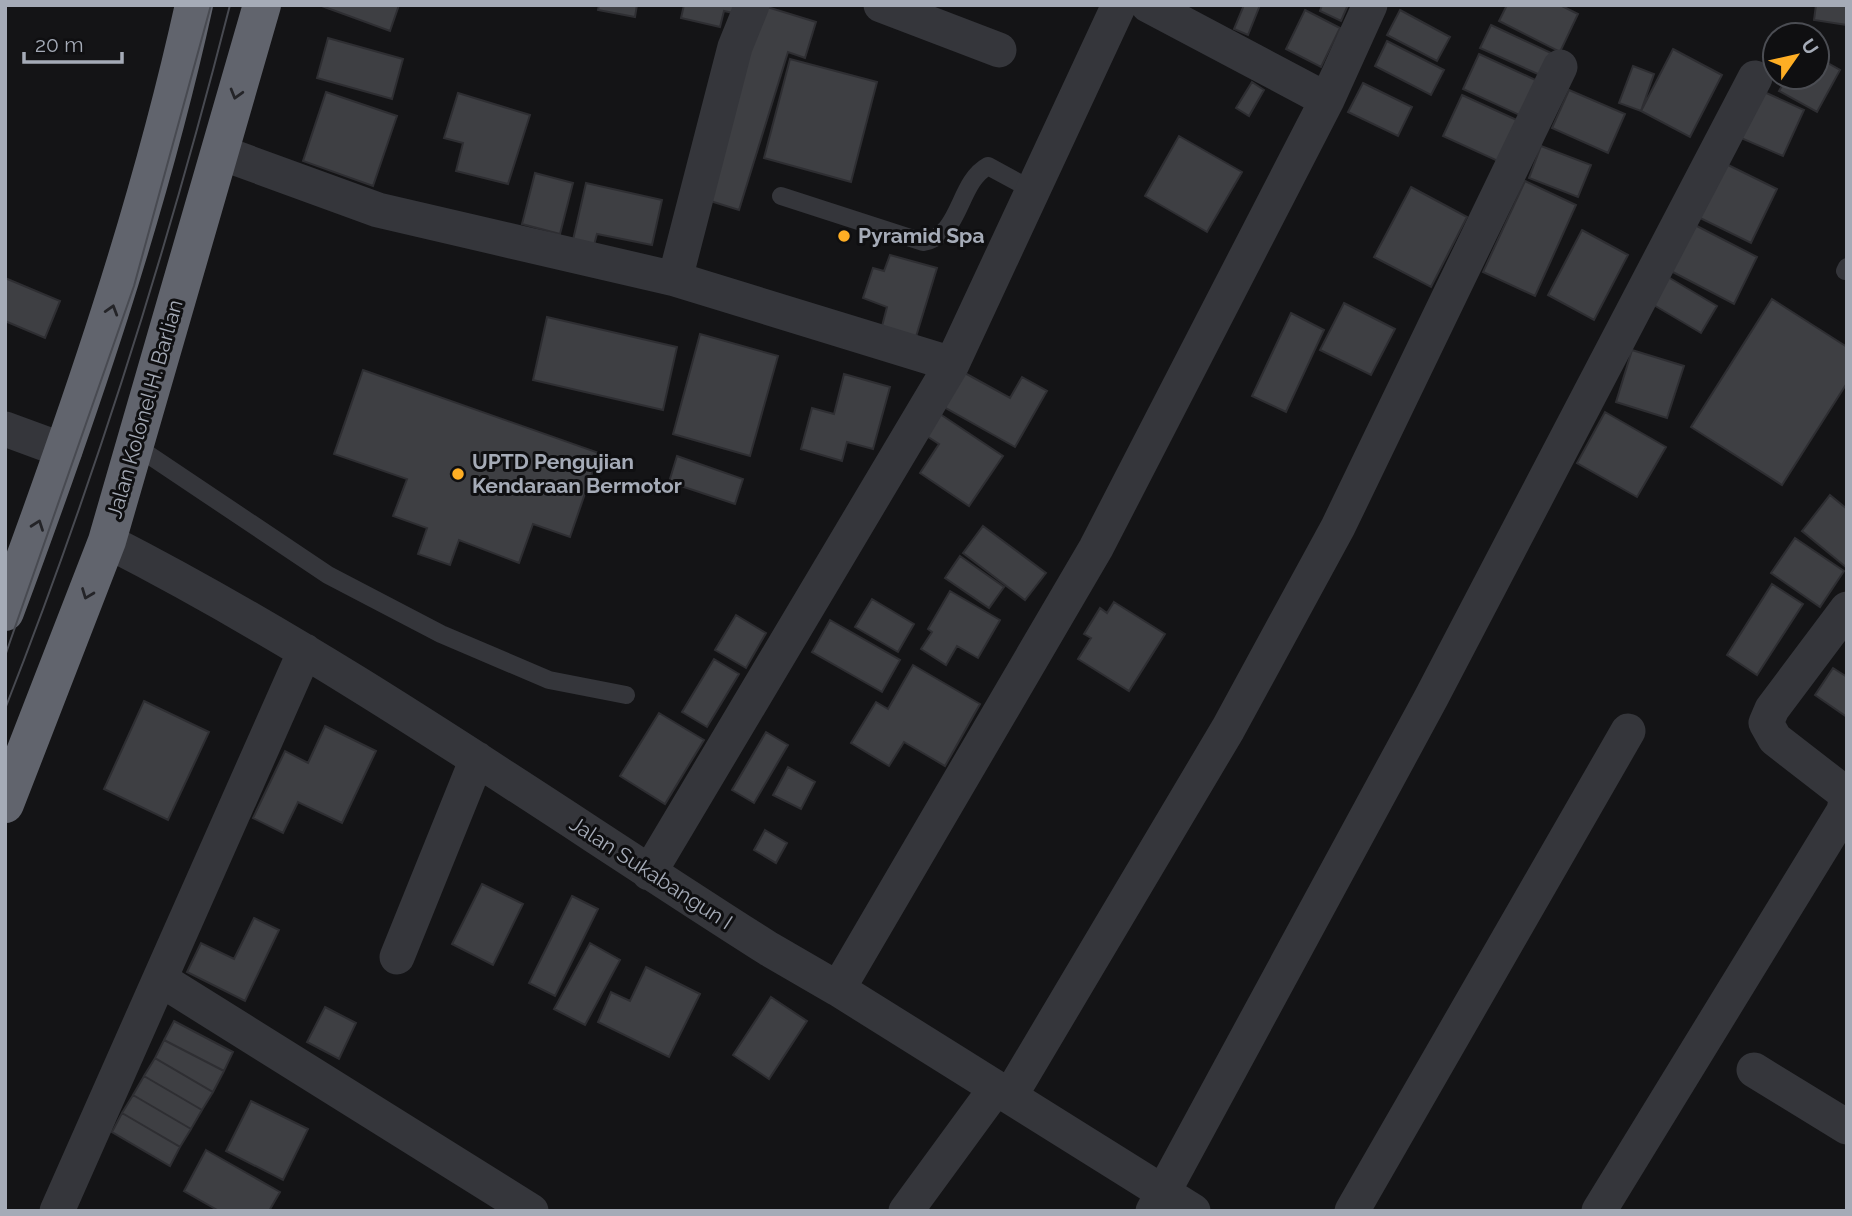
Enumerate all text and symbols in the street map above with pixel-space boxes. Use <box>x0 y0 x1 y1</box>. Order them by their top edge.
scale bar <box>24 21 122 65</box>
north arrow <box>1761 21 1831 91</box>
text: 20 m <box>35 32 83 57</box>
text: U <box>1797 34 1823 59</box>
one-way arrow <box>230 88 244 100</box>
place label: Pyramid Spa <box>858 223 984 248</box>
marker: Pyramid Spa <box>836 228 852 244</box>
street label: Jalan Kolonel H. Barlian <box>101 297 188 521</box>
one-way arrow <box>103 305 118 317</box>
place label: UPTD Pengujian Kendaraan Bermotor <box>472 449 682 498</box>
marker: UPTD Pengujian Kendaraan Bermotor <box>450 466 466 482</box>
one-way arrow <box>29 520 43 532</box>
one-way arrow <box>81 587 95 599</box>
street label: Jalan Sukabangun I <box>565 811 737 934</box>

